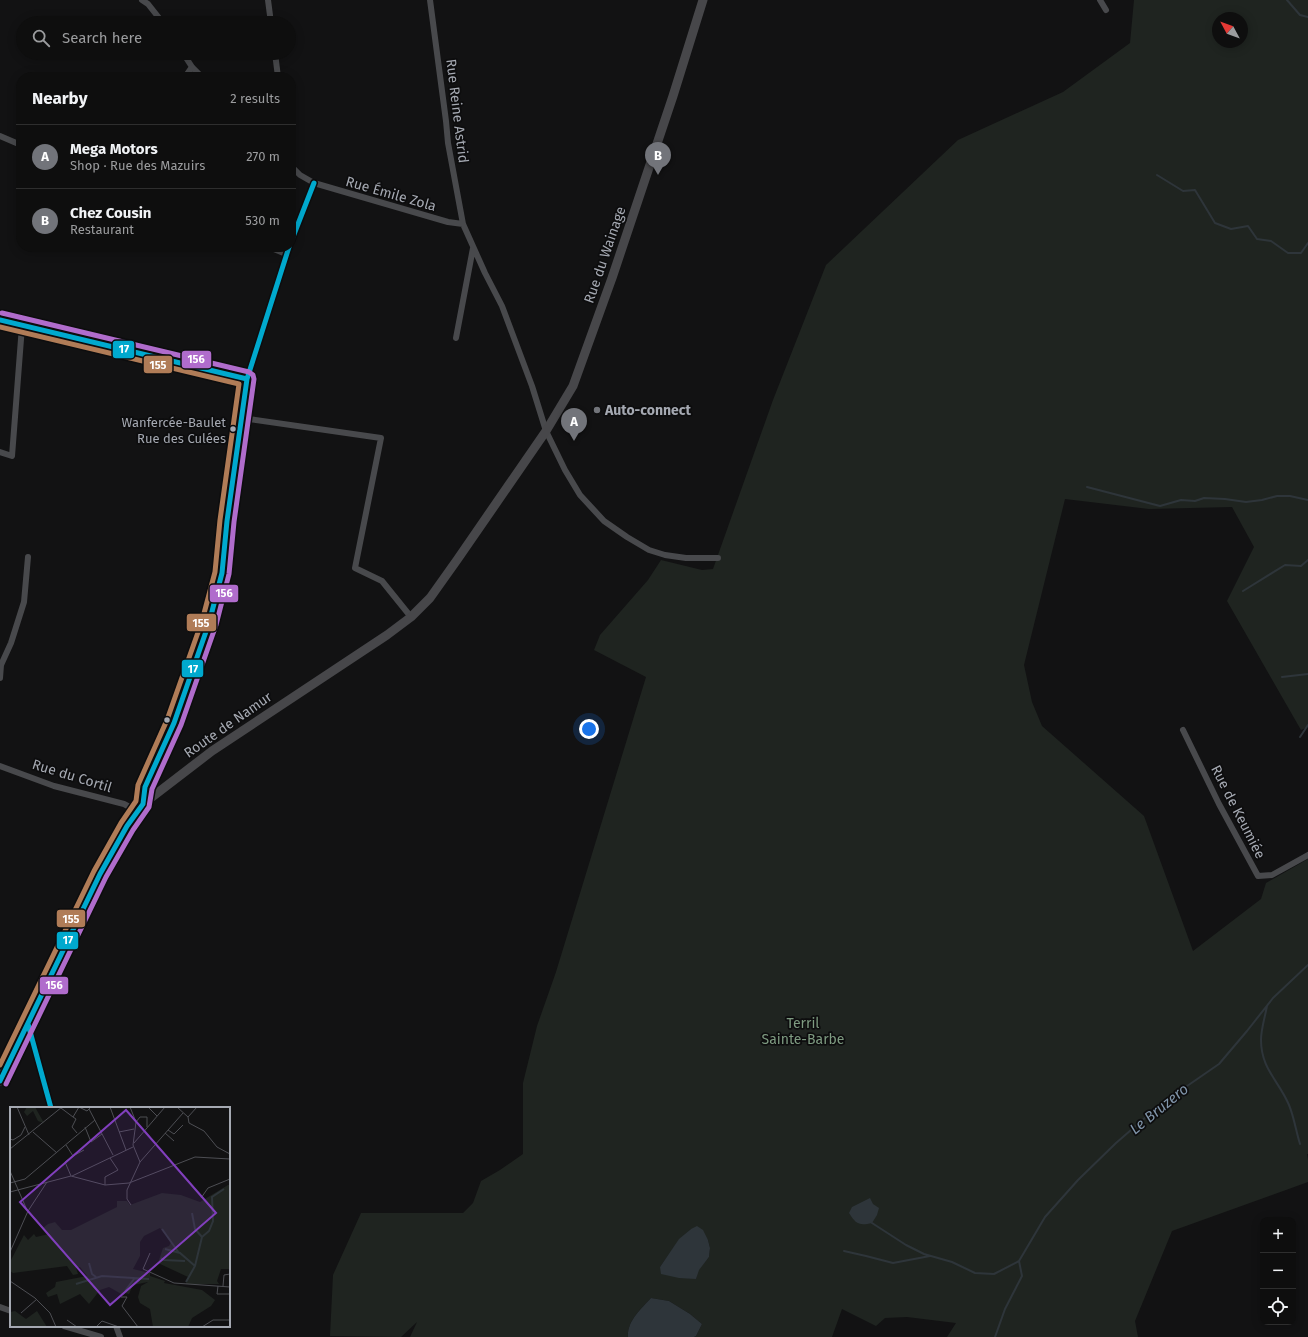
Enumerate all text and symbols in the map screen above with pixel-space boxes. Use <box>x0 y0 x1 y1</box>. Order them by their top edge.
north arrow <box>1212 12 1248 48</box>
search box <box>16 16 296 60</box>
icon: search <box>30 27 52 49</box>
text: Search here <box>62 29 142 47</box>
street label: Rue Reine Astrid <box>442 58 472 164</box>
text: Nearby <box>32 88 87 109</box>
text: 2 results <box>230 91 280 106</box>
text: Mega Motors <box>70 140 158 158</box>
pin: B <box>645 142 671 175</box>
text: A <box>41 149 49 164</box>
text: 270 m <box>246 149 280 164</box>
text: Shop · Rue des Mazuirs <box>70 158 205 173</box>
street label: Rue Émile Zola <box>344 172 439 215</box>
text: Chez Cousin <box>70 204 152 222</box>
street label: Rue du Wainage <box>580 204 630 306</box>
text: B <box>41 213 49 228</box>
text: 530 m <box>245 213 280 228</box>
text: Restaurant <box>70 222 134 237</box>
line badge: 17 <box>112 340 135 359</box>
text: 17 <box>119 343 129 356</box>
line badge: 156 <box>181 350 212 369</box>
text: 156 <box>187 353 205 366</box>
line badge: 155 <box>143 355 173 374</box>
text: 155 <box>150 359 167 372</box>
place label: Auto-connect <box>604 402 691 419</box>
marker: Auto-connect <box>592 405 602 415</box>
pin: A <box>561 408 587 441</box>
place label: Wanfercée-Baulet Rue des Culées <box>122 415 226 446</box>
marker: Wanfercée-Baulet Rue des Culées <box>228 424 238 434</box>
line badge: 156 <box>209 584 239 603</box>
text: 156 <box>215 587 233 600</box>
line badge: 155 <box>186 613 217 632</box>
text: 155 <box>193 617 210 630</box>
line badge: 17 <box>181 659 204 678</box>
text: 17 <box>188 663 198 676</box>
street label: Route de Namur <box>181 688 276 762</box>
unlabelled marker <box>162 715 172 725</box>
your location <box>579 719 599 739</box>
street label: Rue du Cortil <box>30 756 114 796</box>
street label: Rue de Keumiée <box>1207 762 1269 862</box>
line badge: 155 <box>56 909 86 928</box>
text: 155 <box>63 913 80 926</box>
line badge: 17 <box>56 931 79 950</box>
text: 17 <box>63 934 73 947</box>
line badge: 156 <box>39 976 69 995</box>
text: 156 <box>45 979 63 992</box>
park label: Terril Sainte-Barbe <box>762 1015 845 1048</box>
water label: Le Bruzero <box>1126 1080 1192 1138</box>
inset map <box>10 1107 230 1327</box>
map controls <box>1260 1217 1296 1325</box>
button: + <box>1260 1217 1296 1253</box>
button: − <box>1260 1253 1296 1289</box>
button: locate <box>1260 1289 1296 1325</box>

